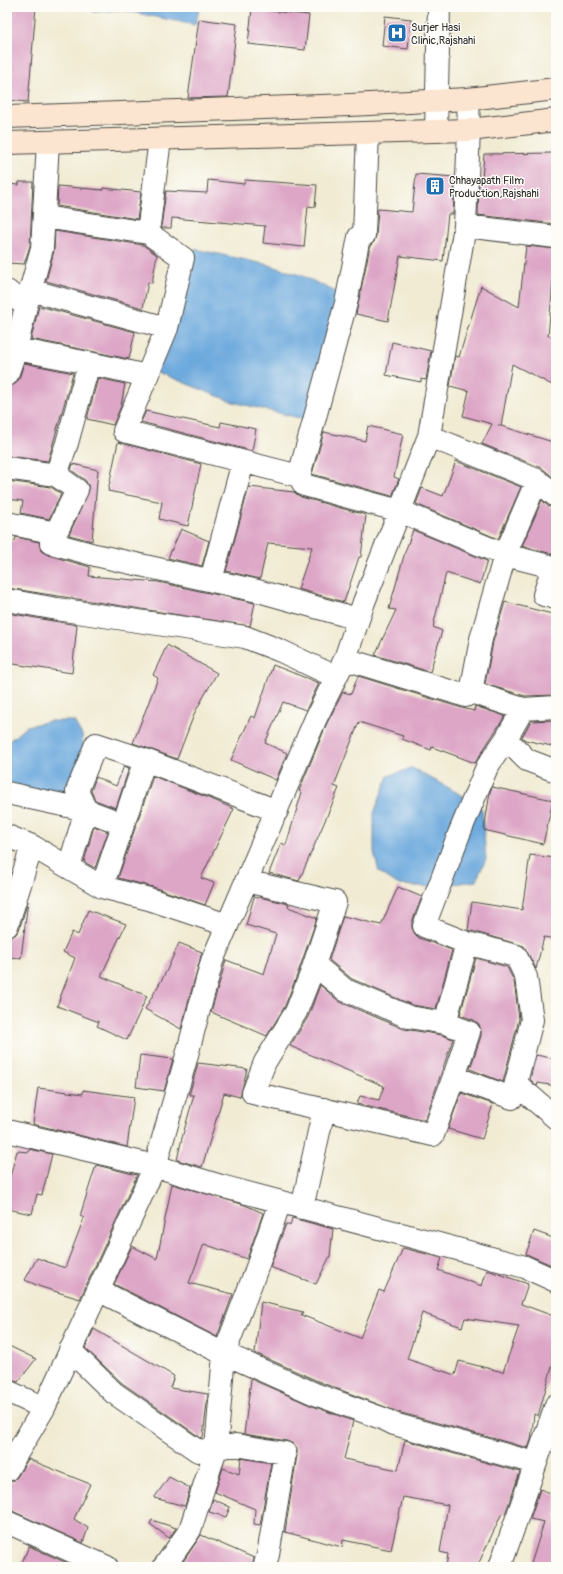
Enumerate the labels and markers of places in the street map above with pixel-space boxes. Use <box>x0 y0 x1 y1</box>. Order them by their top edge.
place label: Surjer Hasi Clinic,Rajshahi <box>411 21 475 47</box>
hospital icon: Surjer Hasi Clinic,Rajshahi <box>386 22 408 44</box>
place label: Chhayapath Film Production,Rajshahi <box>449 174 539 200</box>
building icon: Chhayapath Film Production,Rajshahi <box>424 175 446 197</box>

